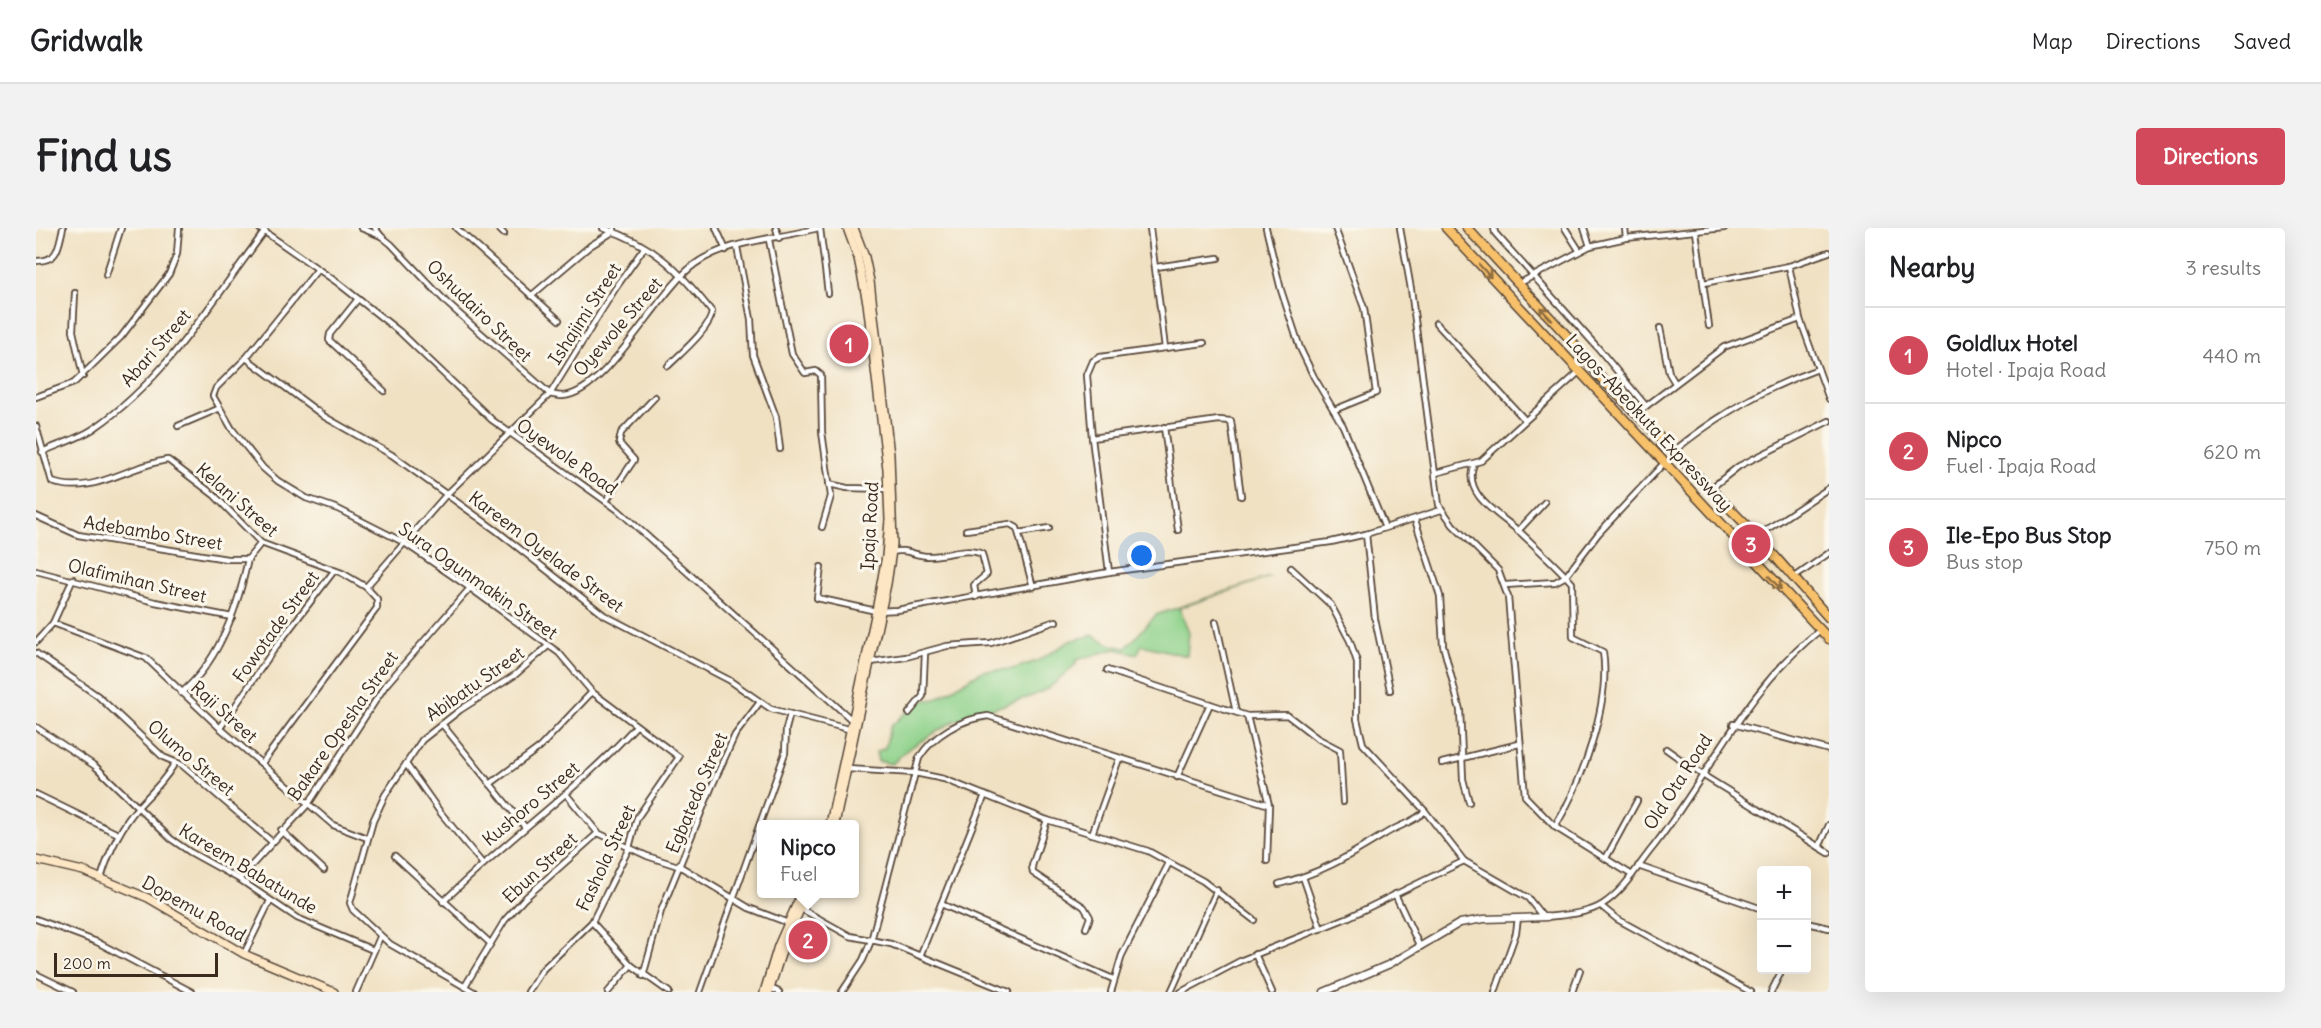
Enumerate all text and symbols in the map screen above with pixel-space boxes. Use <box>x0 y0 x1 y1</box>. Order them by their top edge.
text: Gridwalk <box>30 23 143 59</box>
text: Map <box>2032 28 2073 55</box>
text: Directions <box>2106 28 2200 55</box>
text: Saved <box>2233 28 2291 55</box>
button: Directions <box>2136 128 2285 185</box>
text: Find us <box>36 130 172 182</box>
text: Nearby <box>1889 251 1975 284</box>
street label: Oshudairo Street <box>422 255 537 367</box>
text: 3 results <box>2185 255 2261 280</box>
street label: Ishajimi Street <box>543 258 626 369</box>
one-way arrow <box>1478 263 1492 278</box>
street label: Oyewole Street <box>568 272 667 381</box>
street label: Abari Street <box>116 304 196 391</box>
one-way arrow <box>1540 307 1554 322</box>
pin: 1 <box>830 322 868 366</box>
street label: Lagos-Abeokuta Expressway <box>1561 329 1738 516</box>
text: Goldlux Hotel <box>1946 329 2078 357</box>
text: 1 <box>1905 343 1912 368</box>
text: 440 m <box>2202 343 2261 368</box>
text: Hotel · Ipaja Road <box>1946 357 2106 382</box>
street label: Oyewole Road <box>512 413 623 500</box>
text: Nipco <box>1946 425 2002 453</box>
text: 2 <box>1903 439 1914 464</box>
text: 620 m <box>2203 439 2261 464</box>
text: Fuel · Ipaja Road <box>1946 453 2096 478</box>
street label: Kelani Street <box>191 458 283 542</box>
street label: Ipaja Road <box>856 480 883 571</box>
street label: Kareem Oyelade Street <box>464 486 628 617</box>
street label: Adebambo Street <box>82 510 224 555</box>
street label: Sura Ogunmakin Street <box>394 517 562 644</box>
text: Ile-Epo Bus Stop <box>1946 521 2111 549</box>
pin: 3 <box>1732 522 1770 566</box>
text: 3 <box>1903 535 1914 560</box>
text: 750 m <box>2204 535 2261 560</box>
your location <box>1127 541 1156 570</box>
text: Bus stop <box>1946 549 2023 574</box>
street label: Olafimihan Street <box>66 553 209 608</box>
street label: Fowotade Street <box>227 566 324 687</box>
one-way arrow <box>1768 575 1782 590</box>
street label: Abibatu Street <box>421 641 528 726</box>
street label: Bakare Opesha Street <box>282 647 403 805</box>
street label: Raji Street <box>186 676 263 748</box>
street label: Olumo Street <box>143 715 240 801</box>
street label: Egbatedo Street <box>661 729 732 857</box>
street label: Old Ota Road <box>1638 729 1717 834</box>
street label: Kushoro Street <box>477 756 584 851</box>
street label: Fashola Street <box>571 801 640 915</box>
street label: Kareem Babatunde <box>175 818 321 919</box>
popup <box>757 820 859 898</box>
street label: Ebun Street <box>498 827 582 908</box>
text: Nipco <box>780 833 836 861</box>
text: Fuel <box>780 861 817 886</box>
map controls <box>1757 866 1811 974</box>
button: + <box>1757 866 1811 920</box>
street label: Dopemu Road <box>138 870 251 947</box>
pin: 2 <box>788 918 828 962</box>
button: − <box>1757 920 1811 974</box>
scale bar <box>54 950 218 978</box>
text: 200 m <box>63 953 111 973</box>

